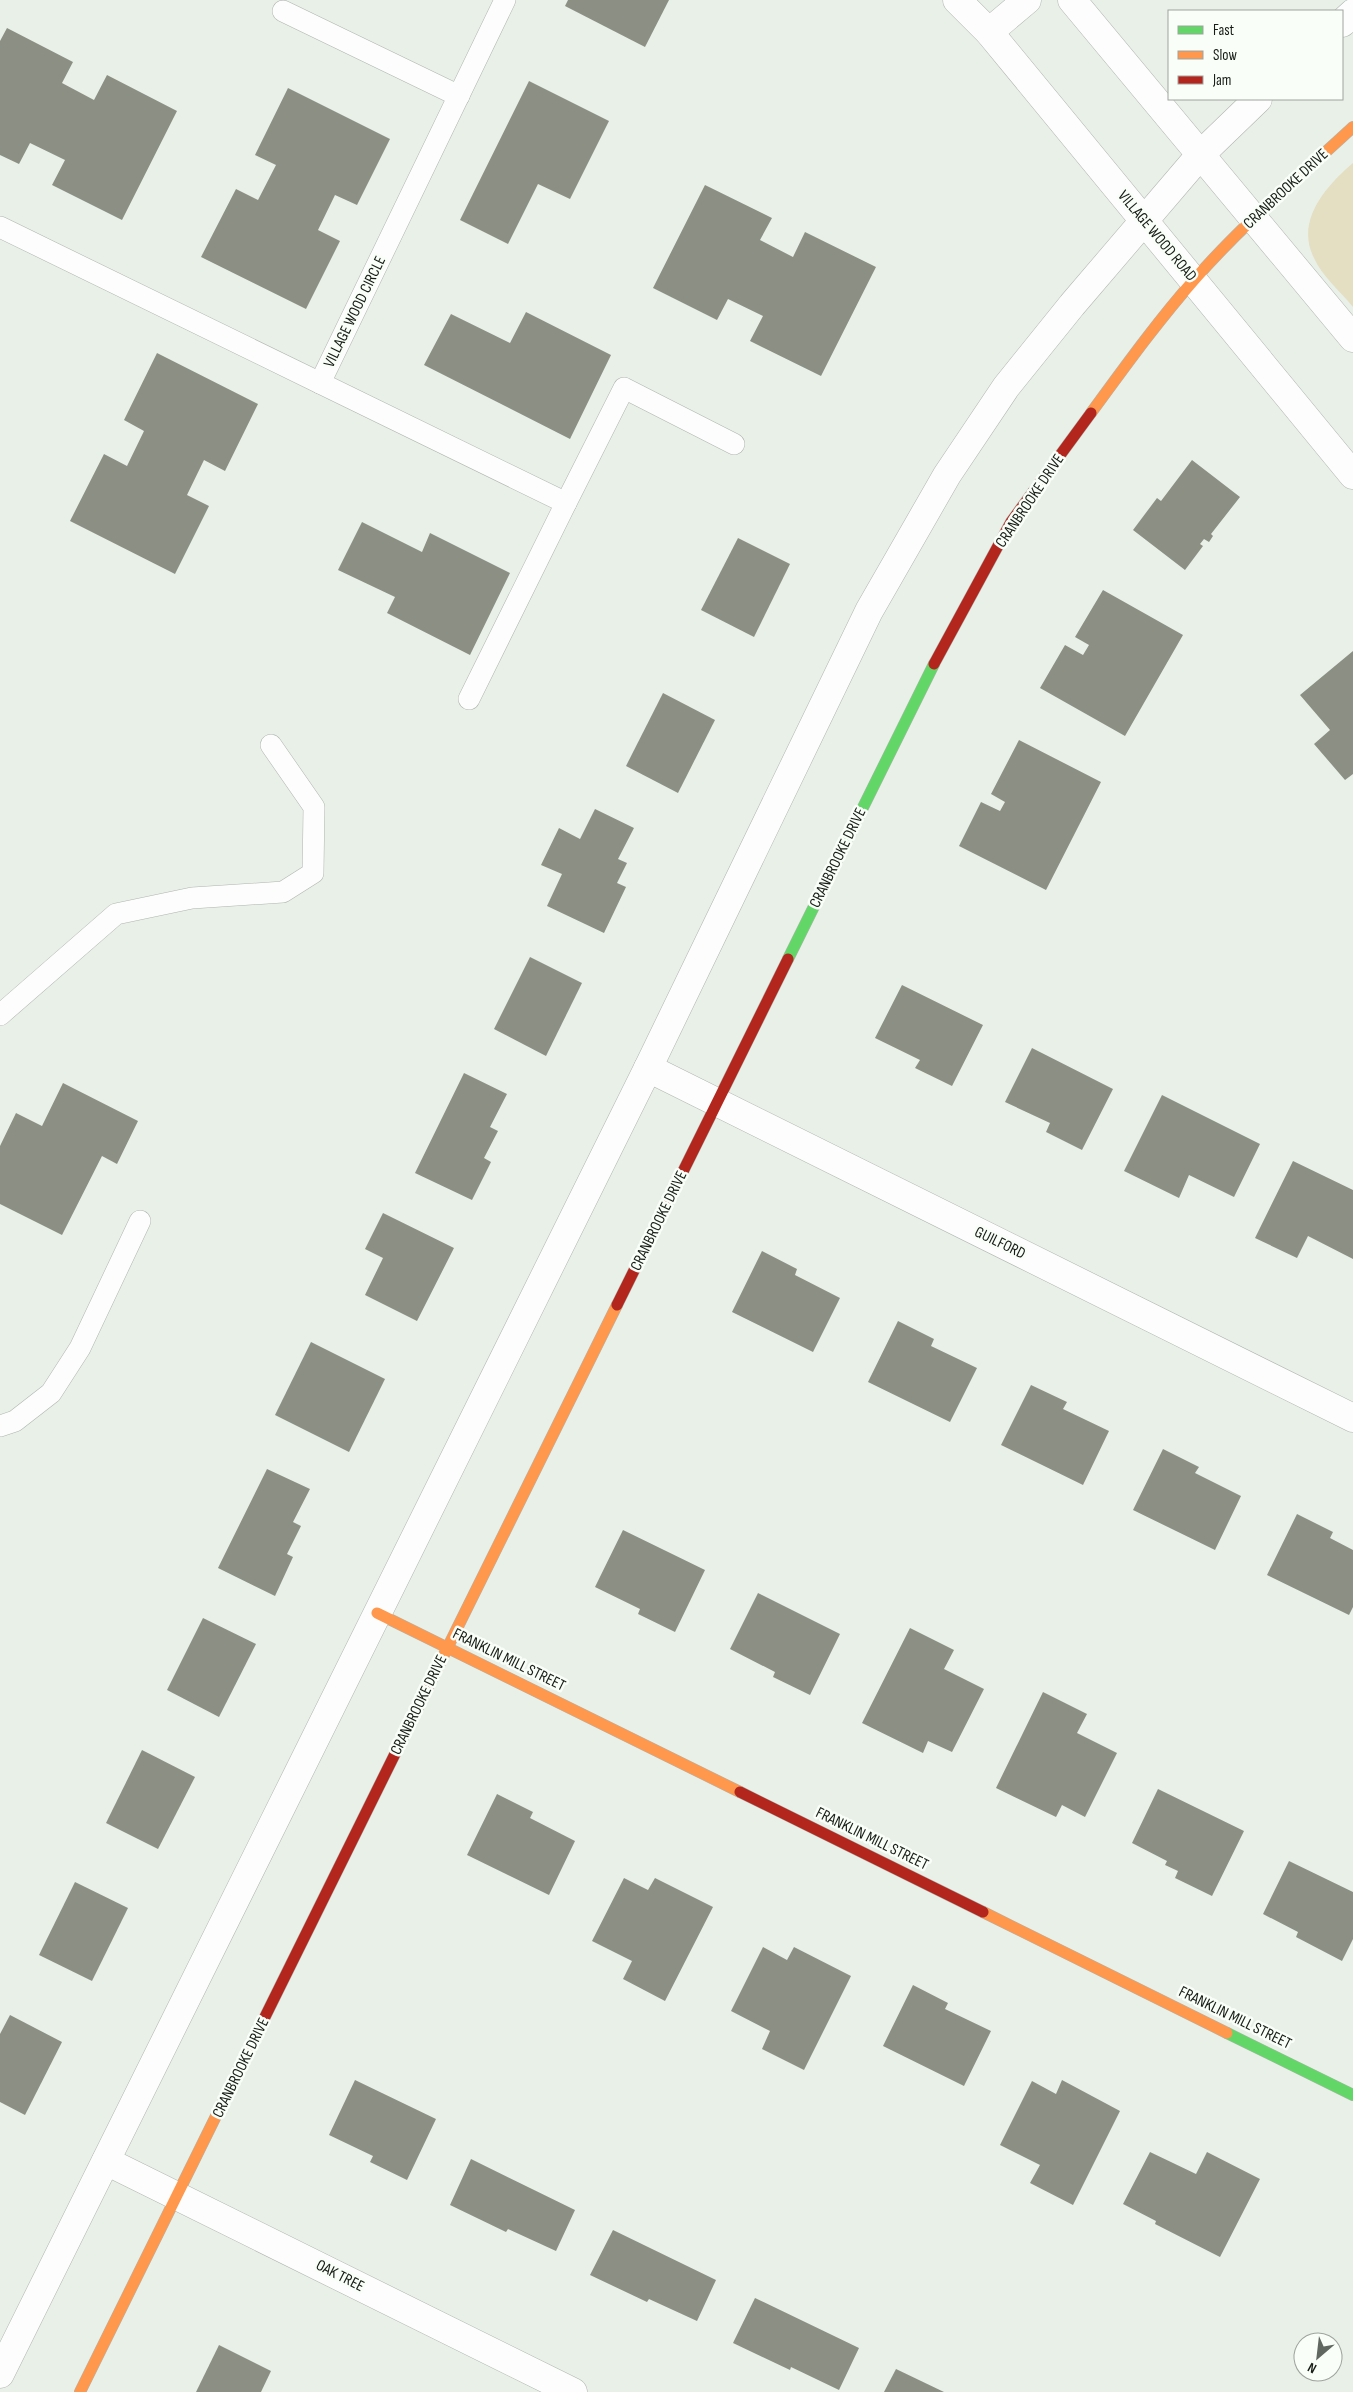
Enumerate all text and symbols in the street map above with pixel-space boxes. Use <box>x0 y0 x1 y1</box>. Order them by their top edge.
legend <box>1168 10 1343 100</box>
text: Fast <box>1213 21 1235 40</box>
text: Slow <box>1213 46 1237 65</box>
text: Jam <box>1212 71 1231 90</box>
street label: CRANBROOKE DRIVE <box>1240 145 1332 233</box>
street label: VILLAGE WOOD ROAD <box>1114 187 1201 285</box>
street label: VILLAGE WOOD CIRCLE <box>320 253 390 371</box>
street label: CRANBROOKE DRIVE <box>992 451 1068 551</box>
street label: CRANBROOKE DRIVE <box>806 805 870 911</box>
street label: CRANBROOKE DRIVE <box>627 1168 691 1274</box>
street label: GUILFORD <box>971 1223 1029 1263</box>
street label: FRANKLIN MILL STREET <box>450 1624 569 1696</box>
street label: CRANBROOKE DRIVE <box>387 1652 451 1758</box>
street label: FRANKLIN MILL STREET <box>813 1803 932 1875</box>
street label: FRANKLIN MILL STREET <box>1176 1982 1295 2054</box>
street label: CRANBROOKE DRIVE <box>209 2015 273 2121</box>
street label: OAK TREE <box>313 2256 367 2296</box>
north arrow <box>1293 2332 1343 2382</box>
text: N <box>1305 2359 1319 2377</box>

